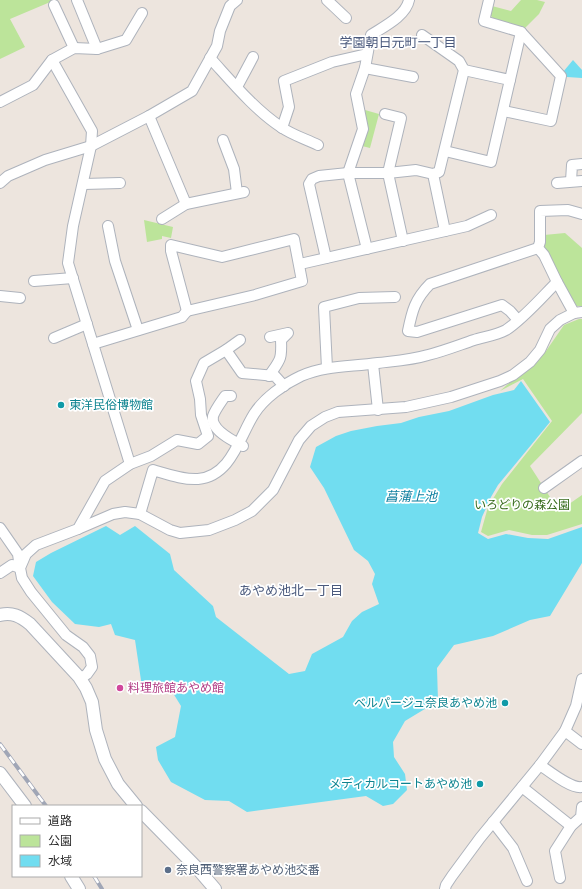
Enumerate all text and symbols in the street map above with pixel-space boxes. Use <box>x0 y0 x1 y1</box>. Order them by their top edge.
district label: 学園朝日元町一丁目 <box>339 35 457 50</box>
place label: 東洋民俗博物館 <box>69 398 153 412</box>
marker: 東洋民俗博物館 <box>56 400 66 410</box>
water label: 菖蒲上池 <box>385 489 439 504</box>
park label: いろどりの森公園 <box>474 498 570 512</box>
district label: あやめ池北一丁目 <box>239 583 343 598</box>
place label: 料理旅館あやめ館 <box>128 681 224 695</box>
marker: 料理旅館あやめ館 <box>115 683 125 693</box>
place label: ベルパージュ奈良あやめ池 <box>354 696 497 710</box>
marker: ベルパージュ奈良あやめ池 <box>500 698 510 708</box>
place label: メディカルコートあやめ池 <box>329 777 472 791</box>
marker: メディカルコートあやめ池 <box>475 779 485 789</box>
legend <box>12 805 142 877</box>
text: 道路 <box>48 814 72 828</box>
text: 公園 <box>48 834 72 848</box>
text: 水域 <box>48 854 72 868</box>
place label: 奈良西警察署あやめ池交番 <box>176 863 320 877</box>
marker: 奈良西警察署あやめ池交番 <box>163 865 173 875</box>

